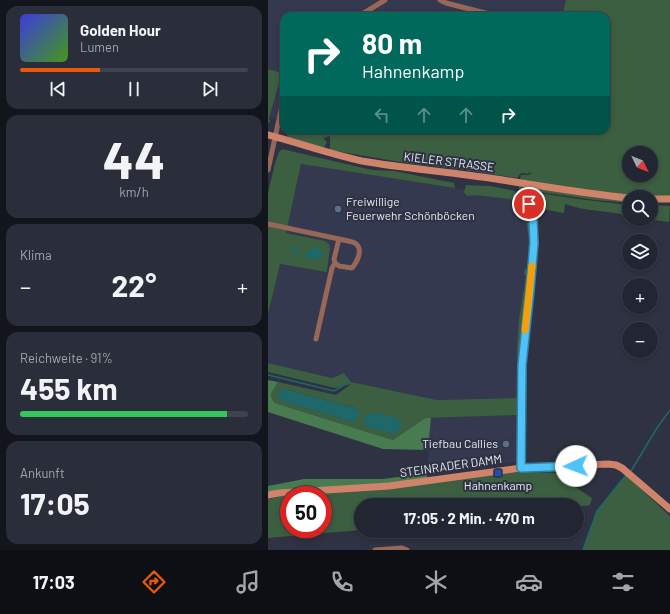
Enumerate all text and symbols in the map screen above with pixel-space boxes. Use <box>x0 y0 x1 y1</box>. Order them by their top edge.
text: Golden Hour <box>80 21 161 39</box>
text: 80 m <box>362 26 422 60</box>
icon: right <box>296 28 348 80</box>
text: Lumen <box>80 39 119 55</box>
text: Hahnenkamp <box>362 60 464 82</box>
icon: previous <box>47 78 69 100</box>
icon: pause <box>123 78 145 100</box>
icon: next <box>199 78 221 100</box>
icon: left <box>371 104 393 126</box>
icon: ahead <box>413 104 435 126</box>
icon: ahead <box>455 104 477 126</box>
icon: right <box>497 104 519 126</box>
text: 44 <box>103 127 165 189</box>
north arrow <box>622 146 658 182</box>
map controls <box>622 146 658 358</box>
street label: KIELER STRASSE <box>403 149 495 174</box>
text: km/h <box>119 184 149 200</box>
pin <box>512 187 546 221</box>
button: search <box>622 190 658 226</box>
icon: arrive <box>518 193 540 215</box>
place label: Freiwillige Feuerwehr Schönböcken <box>346 194 475 222</box>
marker: Freiwillige Feuerwehr Schönböcken <box>333 204 343 214</box>
button: layers <box>622 234 658 270</box>
text: Klima <box>20 247 52 263</box>
text: 22° <box>112 267 156 303</box>
text: − <box>20 273 31 299</box>
text: + <box>237 273 248 299</box>
button: + <box>622 278 658 314</box>
button: − <box>622 322 658 358</box>
text: Reichweite · 91% <box>20 350 113 366</box>
text: 455 km <box>20 370 118 406</box>
place label: Tiefbau Callies <box>422 436 498 450</box>
marker: Tiefbau Callies <box>501 439 511 449</box>
position arrow <box>555 445 597 487</box>
street label: STEINRADER DAMM <box>399 451 503 479</box>
text: Ankunft <box>20 465 65 481</box>
marker: Hahnenkamp <box>493 468 503 478</box>
place label: Hahnenkamp <box>464 478 532 492</box>
text: 17:05 <box>20 485 90 521</box>
speed limit sign: 50 <box>280 486 332 538</box>
text: 17:05 · 2 Min. · 470 m <box>403 509 535 527</box>
icon: directions <box>140 568 168 596</box>
icon: music <box>234 568 262 596</box>
icon: phone <box>328 568 356 596</box>
icon: climate <box>422 568 450 596</box>
icon: car <box>515 568 543 596</box>
icon: filters <box>609 568 637 596</box>
text: 17:03 <box>33 571 75 593</box>

